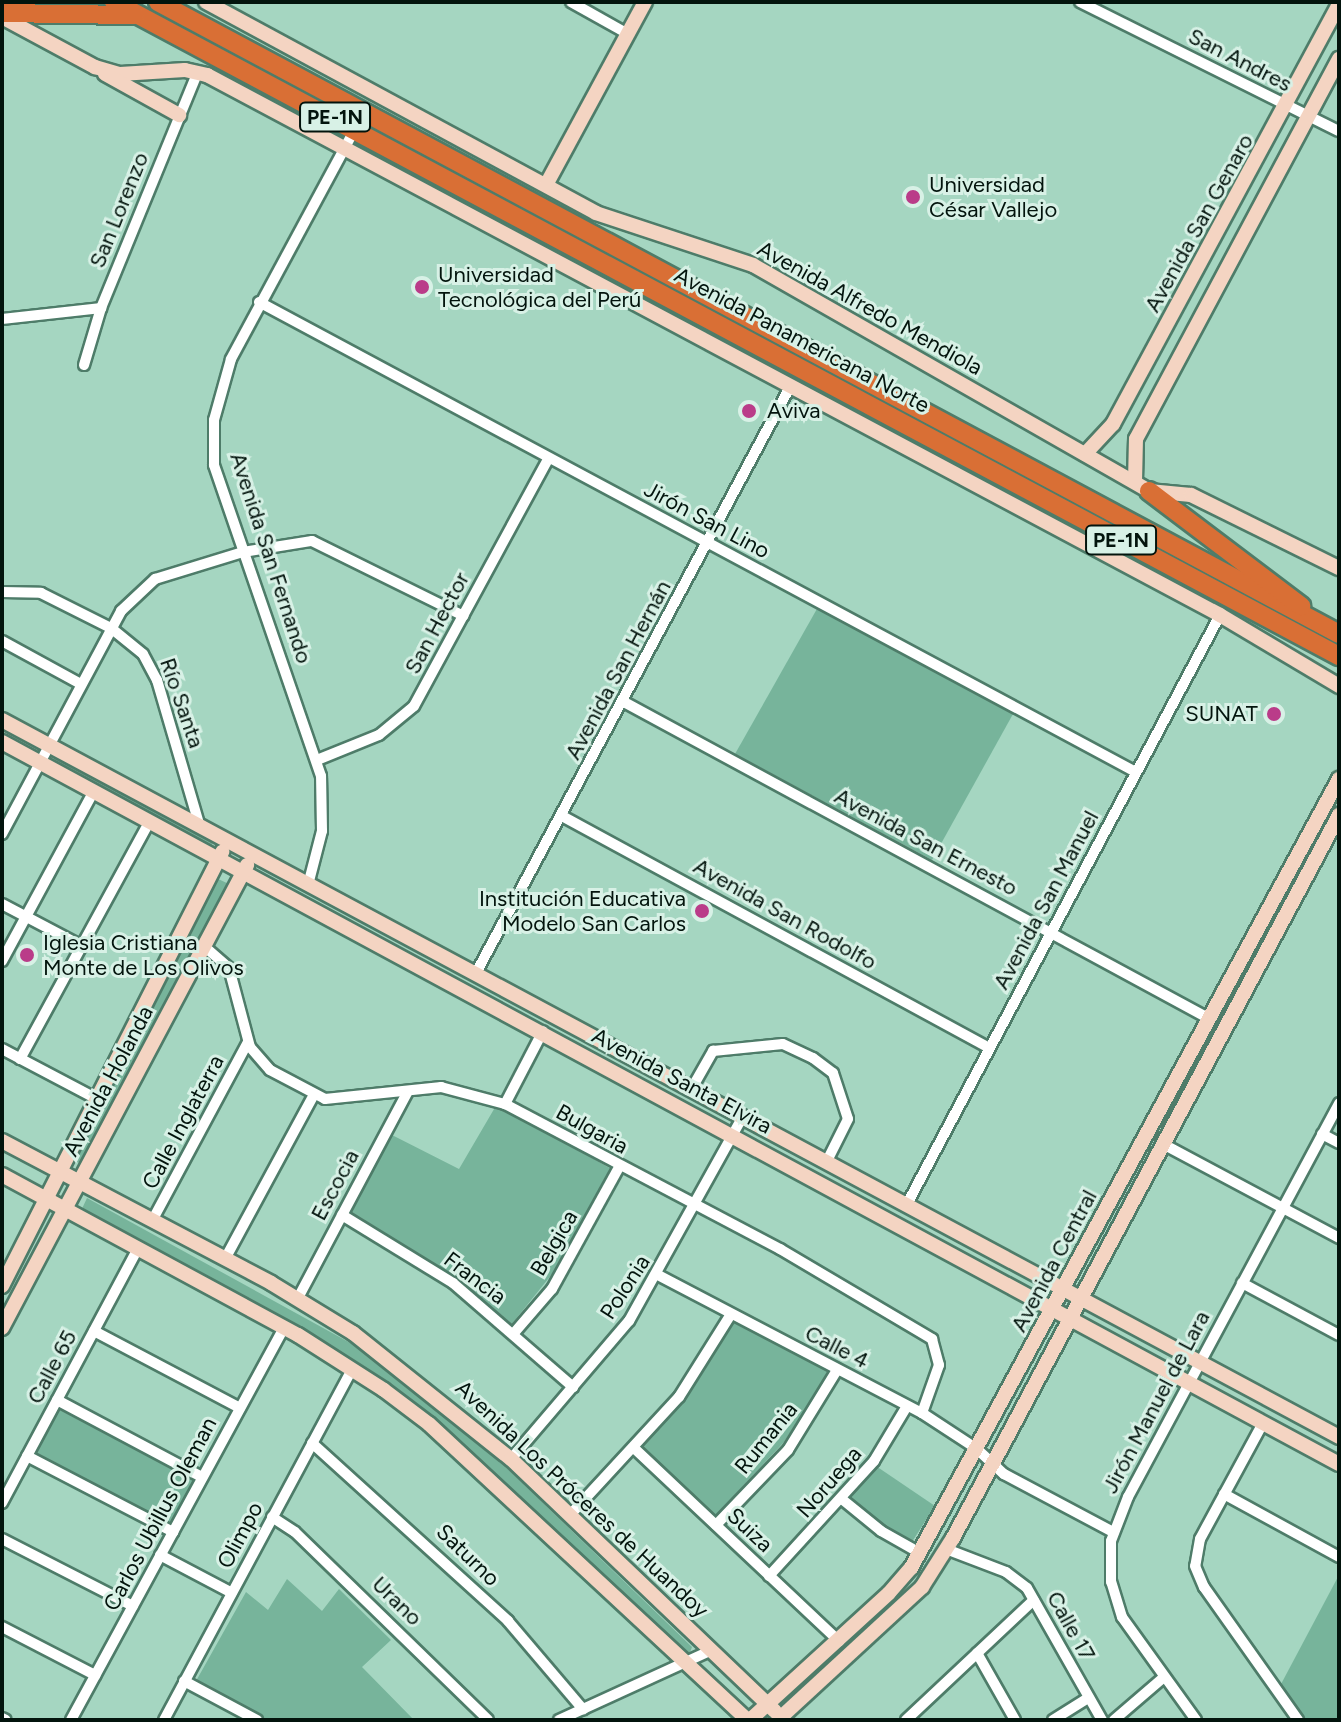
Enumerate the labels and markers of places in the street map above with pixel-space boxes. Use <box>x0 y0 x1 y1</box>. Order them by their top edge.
place label: Universidad César Vallejo <box>929 171 1057 222</box>
marker: Universidad César Vallejo <box>904 188 922 206</box>
place label: Universidad Tecnológica del Perú <box>438 261 641 312</box>
marker: Universidad Tecnológica del Perú <box>413 278 431 296</box>
place label: Aviva <box>767 398 821 424</box>
marker: Aviva <box>738 400 760 422</box>
place label: SUNAT <box>1185 701 1258 727</box>
marker: SUNAT <box>1265 705 1283 723</box>
place label: Institución Educativa Modelo San Carlos <box>479 885 686 936</box>
marker: Institución Educativa Modelo San Carlos <box>693 902 711 920</box>
place label: Iglesia Cristiana Monte de Los Olivos <box>43 929 244 980</box>
marker: Iglesia Cristiana Monte de Los Olivos <box>18 946 36 964</box>

